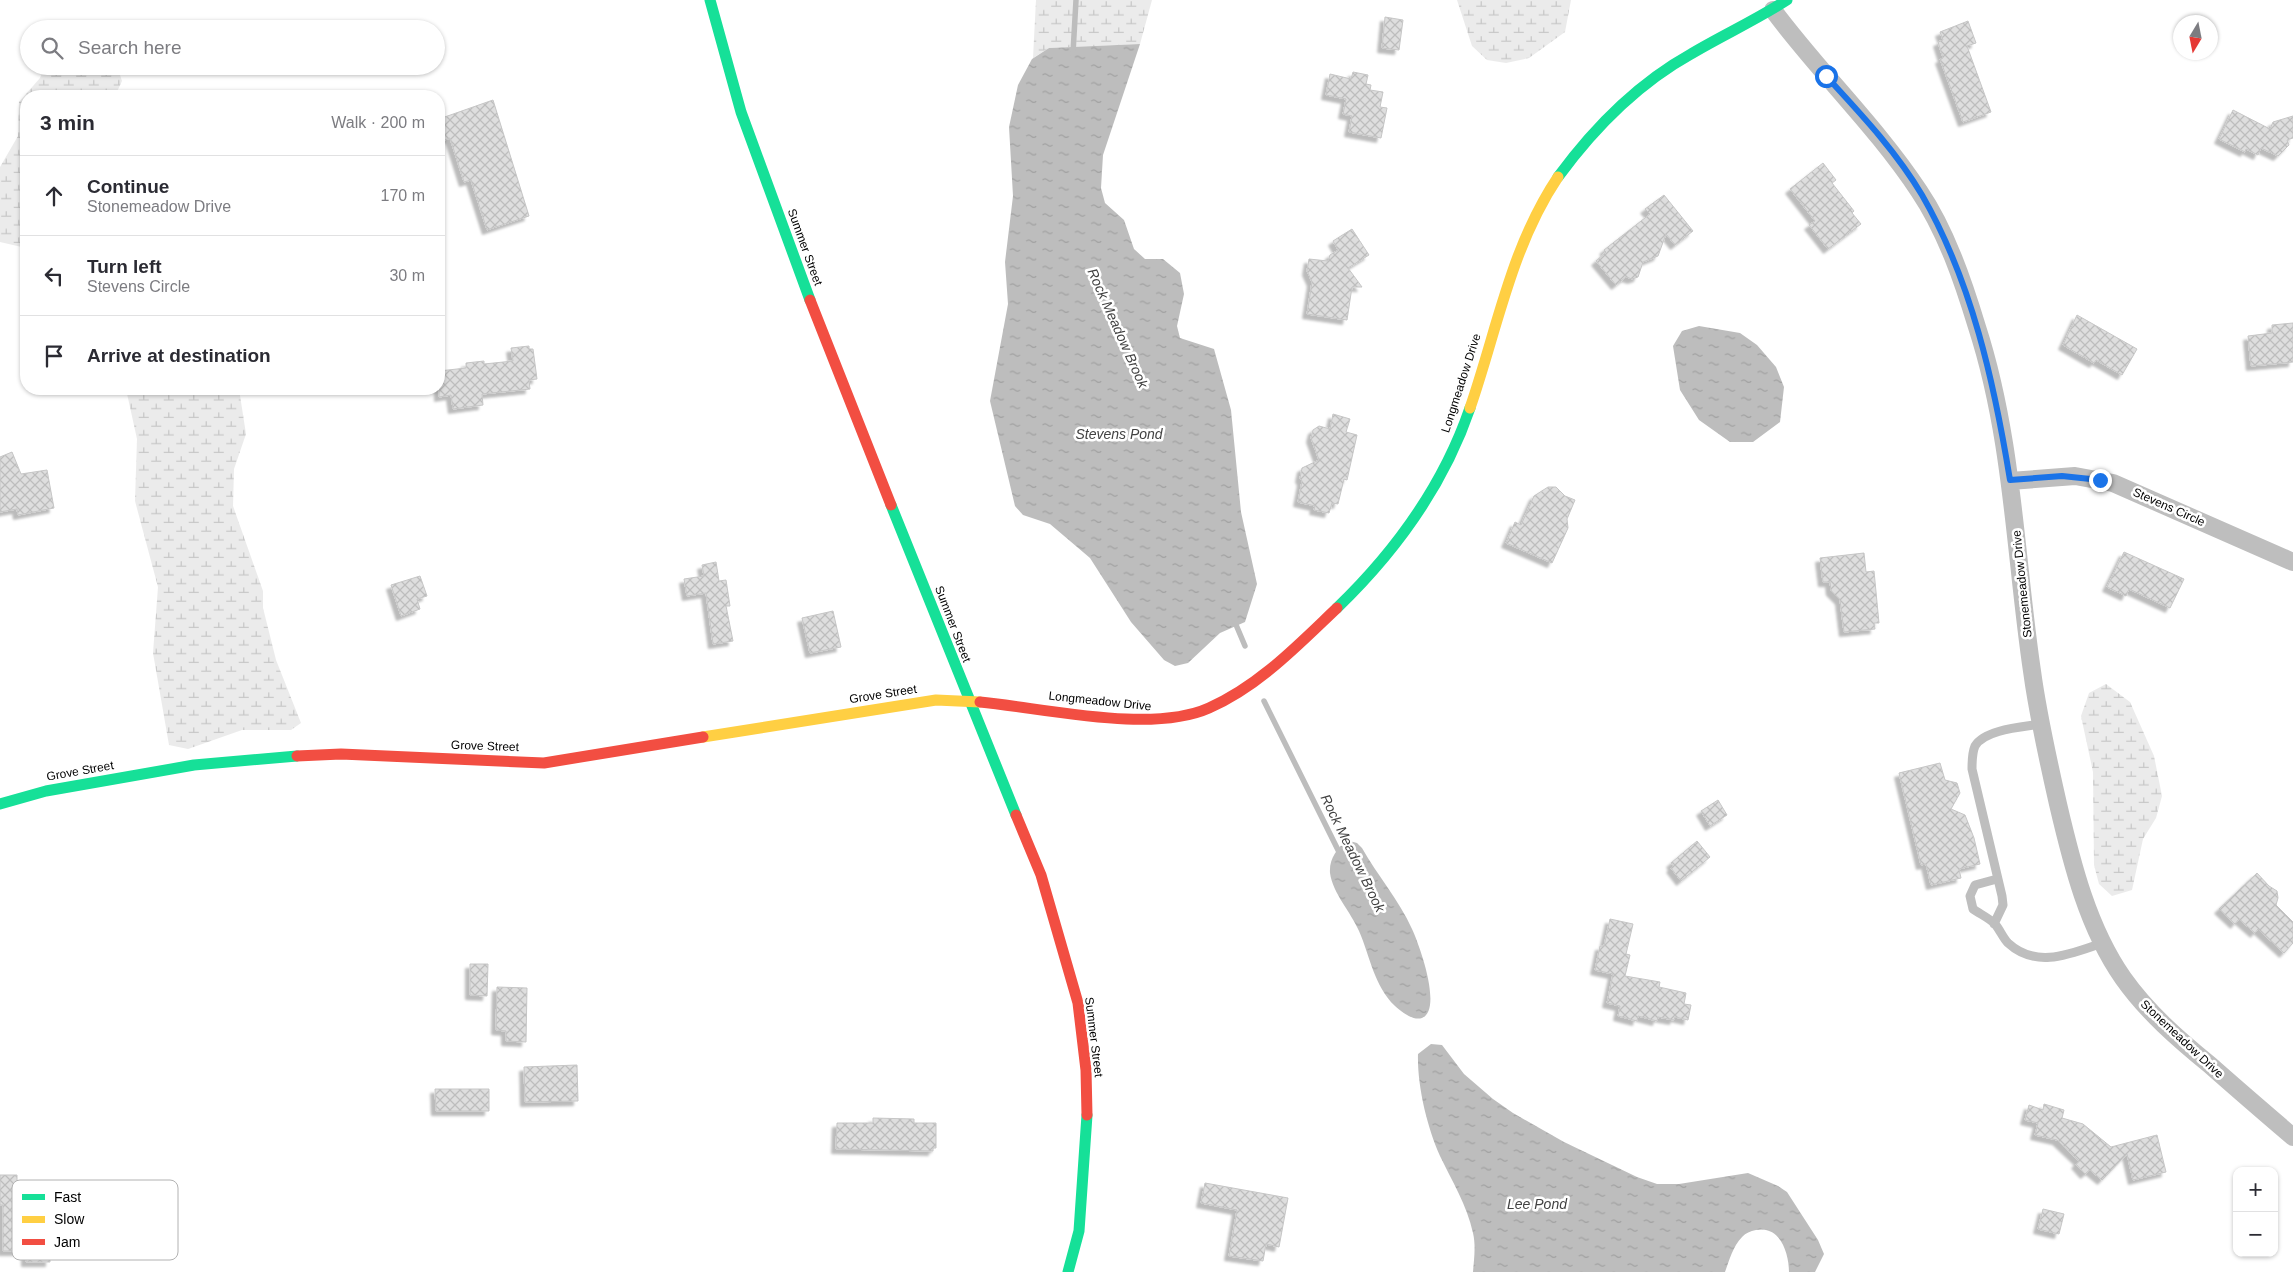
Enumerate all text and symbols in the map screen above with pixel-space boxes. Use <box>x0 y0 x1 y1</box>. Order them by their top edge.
north arrow <box>2173 15 2218 60</box>
search box <box>20 20 445 75</box>
icon: search <box>38 34 66 62</box>
text: Search here <box>78 37 182 58</box>
route start <box>1815 65 1838 88</box>
text: 3 min <box>40 111 95 134</box>
text: Walk · 200 m <box>331 114 425 131</box>
text: Continue <box>87 176 169 197</box>
icon: ahead <box>40 182 68 210</box>
text: 170 m <box>381 187 425 204</box>
text: Stonemeadow Drive <box>87 198 231 215</box>
street label: Summer Street <box>785 207 826 288</box>
text: Turn left <box>87 256 162 277</box>
icon: left <box>40 262 68 290</box>
water label: Rock Meadow Brook <box>1084 266 1152 391</box>
text: 30 m <box>389 267 425 284</box>
text: Stevens Circle <box>87 278 190 295</box>
street label: Longmeadow Drive <box>1438 331 1484 434</box>
icon: arrive <box>40 342 68 370</box>
text: Arrive at destination <box>87 345 271 366</box>
water label: Stevens Pond <box>1075 426 1164 442</box>
route end <box>2089 469 2112 492</box>
street label: Stevens Circle <box>2131 485 2207 529</box>
street label: Stonemeadow Drive <box>2009 529 2035 638</box>
street label: Summer Street <box>932 584 974 665</box>
street label: Grove Street <box>848 682 918 706</box>
street label: Longmeadow Drive <box>1048 689 1152 713</box>
street label: Grove Street <box>451 738 520 754</box>
street label: Grove Street <box>45 758 115 784</box>
water label: Rock Meadow Brook <box>1317 791 1389 915</box>
street label: Summer Street <box>1082 996 1106 1079</box>
street label: Stonemeadow Drive <box>2138 997 2227 1081</box>
map controls <box>2233 1167 2278 1257</box>
button: + <box>2233 1167 2278 1212</box>
legend <box>12 1180 178 1260</box>
text: Fast <box>54 1189 81 1205</box>
water label: Lee Pond <box>1507 1196 1568 1212</box>
text: Slow <box>54 1211 85 1227</box>
button: − <box>2233 1212 2278 1257</box>
text: Jam <box>54 1234 80 1250</box>

